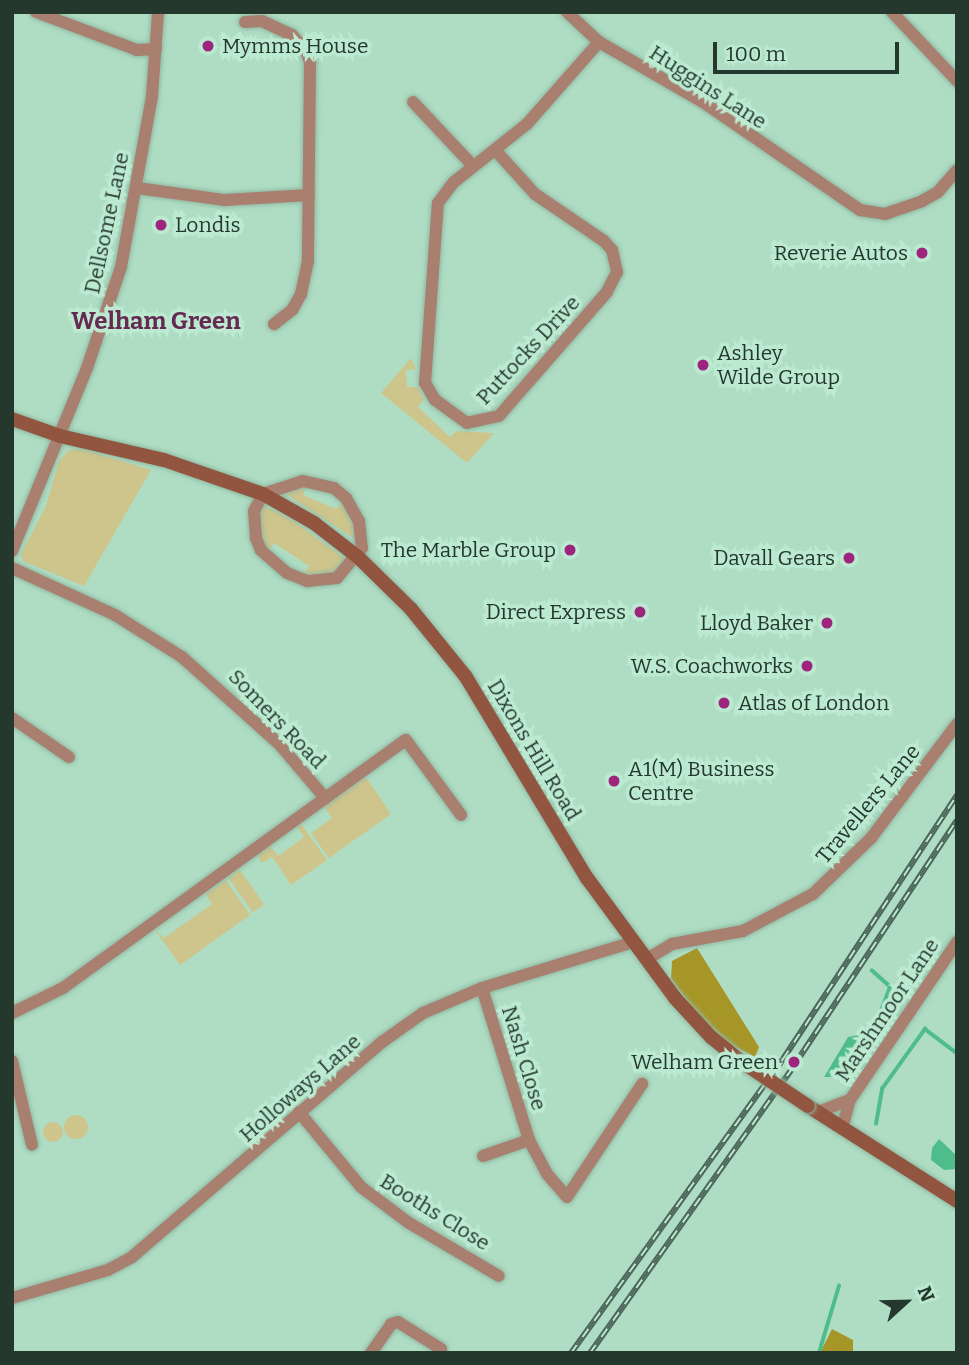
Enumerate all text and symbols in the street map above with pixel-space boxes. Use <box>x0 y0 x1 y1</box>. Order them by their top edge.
scale bar <box>717 28 902 72</box>
place label: Mymms House <box>222 33 368 59</box>
marker: Mymms House <box>200 38 216 54</box>
street label: Huggins Lane <box>645 40 771 134</box>
text: 100 m <box>726 41 786 67</box>
street label: Dellsome Lane <box>80 150 134 296</box>
place label: Londis <box>175 212 240 238</box>
marker: Londis <box>153 217 169 233</box>
place label: Reverie Autos <box>774 240 908 266</box>
marker: Reverie Autos <box>914 245 930 261</box>
street label: Puttocks Drive <box>471 290 585 410</box>
district label: Welham Green <box>71 308 241 336</box>
place label: Ashley Wilde Group <box>717 340 840 390</box>
marker: Ashley Wilde Group <box>695 357 711 373</box>
place label: The Marble Group <box>381 537 556 563</box>
marker: The Marble Group <box>562 542 578 558</box>
place label: Davall Gears <box>714 545 835 571</box>
marker: Davall Gears <box>841 550 857 566</box>
place label: Direct Express <box>486 599 626 625</box>
marker: Direct Express <box>632 604 648 620</box>
place label: Lloyd Baker <box>700 610 813 636</box>
marker: Lloyd Baker <box>819 615 835 631</box>
place label: W.S. Coachworks <box>631 653 793 679</box>
marker: W.S. Coachworks <box>799 658 815 674</box>
street label: Somers Road <box>223 664 331 774</box>
street label: Dixons Hill Road <box>482 675 586 825</box>
place label: Atlas of London <box>738 690 889 716</box>
marker: Atlas of London <box>716 695 732 711</box>
street label: Travellers Lane <box>811 739 925 869</box>
place label: A1(M) Business Centre <box>628 756 775 806</box>
marker: A1(M) Business Centre <box>606 773 622 789</box>
street label: Marshmoor Lane <box>830 934 944 1086</box>
street label: Nash Close <box>496 1003 552 1113</box>
street label: Holloways Lane <box>234 1029 366 1147</box>
place label: Welham Green <box>631 1049 778 1075</box>
marker: Welham Green <box>784 1052 804 1072</box>
street label: Booths Close <box>375 1168 495 1256</box>
north arrow <box>871 1267 941 1337</box>
text: N <box>913 1283 939 1305</box>

